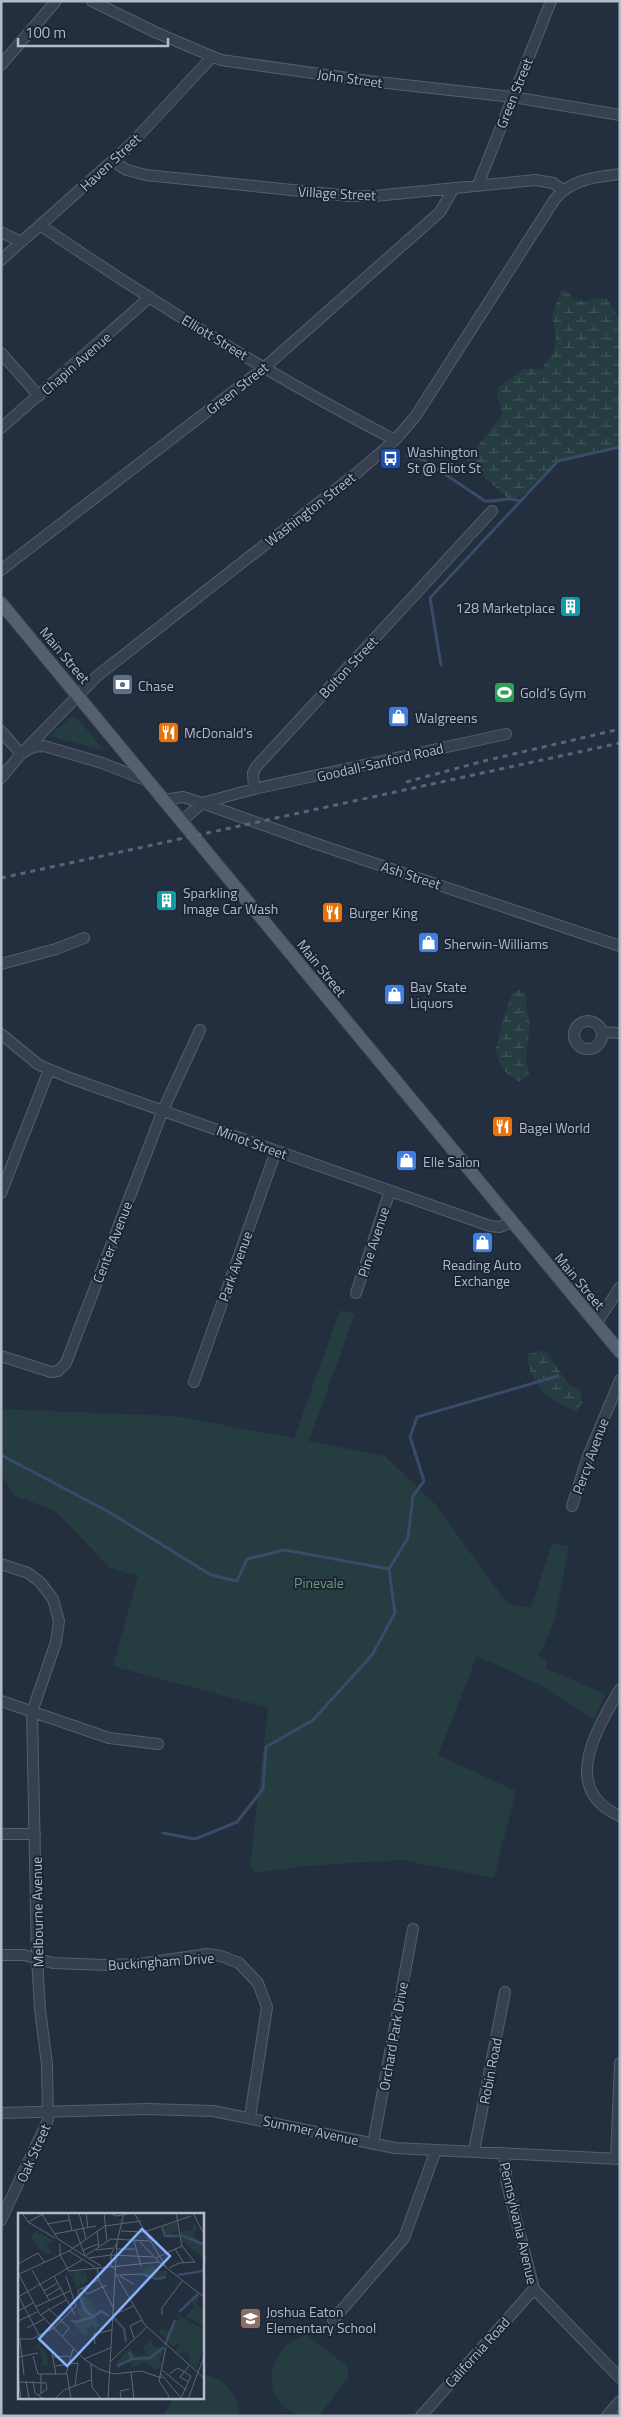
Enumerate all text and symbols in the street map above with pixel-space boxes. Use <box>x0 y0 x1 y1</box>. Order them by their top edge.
scale bar <box>18 15 168 47</box>
text: 100 m <box>25 21 66 44</box>
street label: Green Street <box>490 55 538 131</box>
street label: John Street <box>316 63 384 93</box>
street label: Haven Street <box>75 128 145 196</box>
street label: Village Street <box>297 180 377 206</box>
street label: Elliott Street <box>178 309 252 365</box>
street label: Chapin Avenue <box>36 327 116 399</box>
street label: Green Street <box>201 357 273 419</box>
place label: Washington St @ Eliot St <box>407 441 481 478</box>
bus stop icon: Washington St @ Eliot St <box>379 447 403 471</box>
street label: Washington Street <box>260 467 360 551</box>
building icon: 128 Marketplace <box>559 595 583 619</box>
place label: 128 Marketplace <box>456 597 555 618</box>
street label: Main Street <box>35 622 95 688</box>
street label: Bolton Street <box>314 631 382 703</box>
bank icon: Chase <box>110 673 134 697</box>
place label: Chase <box>138 675 174 696</box>
sports icon: Gold's Gym <box>492 680 516 704</box>
place label: Gold's Gym <box>520 682 586 703</box>
shop icon: Walgreens <box>387 705 411 729</box>
place label: Walgreens <box>415 707 478 728</box>
restaurant icon: McDonald's <box>156 720 180 744</box>
place label: McDonald's <box>184 722 253 743</box>
street label: Goodall-Sanford Road <box>315 737 445 787</box>
street label: Ash Street <box>378 856 444 895</box>
place label: Sparkling Image Car Wash <box>183 882 278 919</box>
building icon: Sparkling Image Car Wash <box>155 888 179 912</box>
restaurant icon: Burger King <box>321 900 345 924</box>
place label: Burger King <box>349 902 418 923</box>
shop icon: Sherwin-Williams <box>416 931 440 955</box>
place label: Sherwin-Williams <box>444 933 548 954</box>
street label: Main Street <box>292 935 352 1001</box>
place label: Bay State Liquors <box>410 976 467 1013</box>
shop icon: Bay State Liquors <box>382 982 406 1006</box>
restaurant icon: Bagel World <box>491 1115 515 1139</box>
place label: Bagel World <box>519 1117 590 1138</box>
street label: Minot Street <box>214 1120 290 1165</box>
shop icon: Elle Salon <box>395 1149 419 1173</box>
place label: Elle Salon <box>423 1151 480 1172</box>
street label: Center Avenue <box>87 1198 137 1286</box>
street label: Pine Avenue <box>352 1204 394 1280</box>
street label: Park Avenue <box>213 1228 257 1304</box>
shop icon: Reading Auto Exchange <box>470 1230 494 1254</box>
street label: Main Street <box>550 1248 610 1314</box>
place label: Reading Auto Exchange <box>443 1254 521 1291</box>
street label: Percy Avenue <box>566 1415 614 1497</box>
park label: Pinevale <box>294 1572 344 1593</box>
street label: Melbourne Avenue <box>26 1857 48 1967</box>
street label: Buckingham Drive <box>107 1947 215 1975</box>
street label: Orchard Park Drive <box>373 1980 413 2092</box>
street label: Robin Road <box>473 2036 507 2106</box>
street label: Summer Avenue <box>261 2110 361 2150</box>
street label: Oak Street <box>11 2120 55 2186</box>
street label: Pennsylvania Avenue <box>495 2160 543 2286</box>
inset map <box>18 2213 204 2400</box>
place label: Joshua Eaton Elementary School <box>266 2301 376 2338</box>
school or university icon: Joshua Eaton Elementary School <box>238 2307 262 2331</box>
street label: California Road <box>440 2312 514 2392</box>

